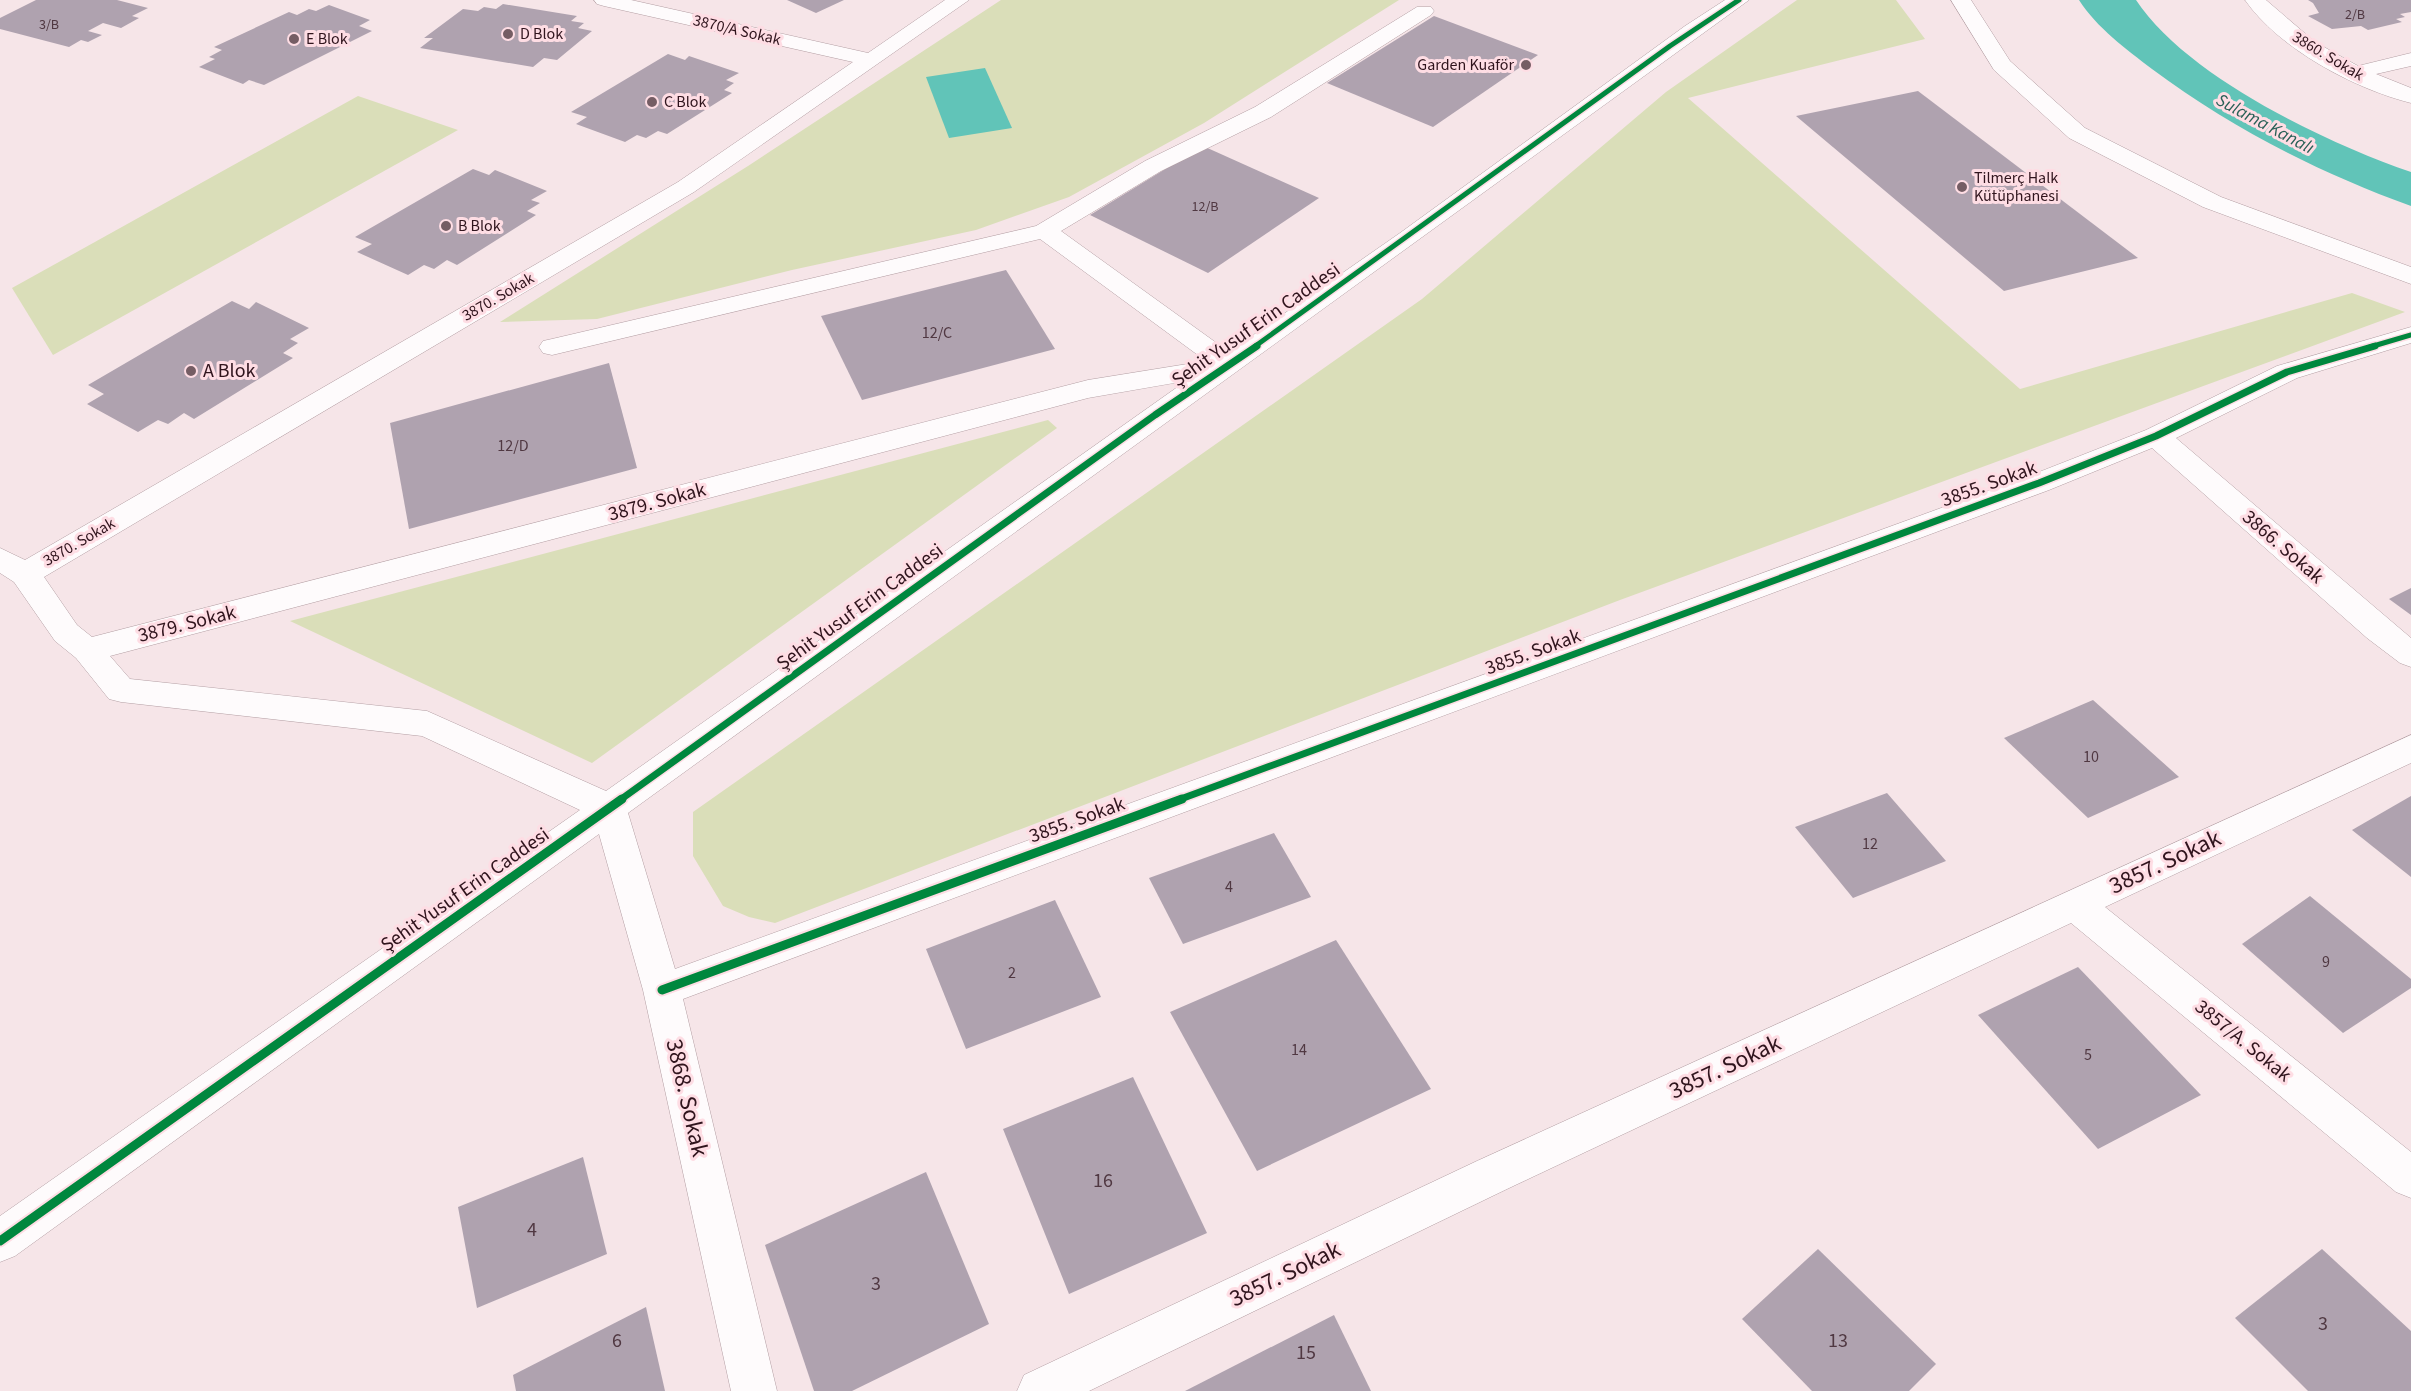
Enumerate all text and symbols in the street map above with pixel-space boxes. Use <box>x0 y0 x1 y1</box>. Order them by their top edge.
house number: 2/B <box>2345 5 2365 25</box>
street label: 3870/A Sokak <box>691 9 783 51</box>
house number: 3/B <box>39 15 59 35</box>
place label: D Blok <box>520 23 563 45</box>
street label: 3860. Sokak <box>2288 26 2368 86</box>
marker: D Blok <box>501 27 515 41</box>
place label: E Blok <box>306 28 348 50</box>
marker: E Blok <box>287 32 301 46</box>
place label: Garden Kuaför <box>1417 54 1514 76</box>
marker: Garden Kuaför <box>1519 58 1533 72</box>
water label: Sulama Kanalı <box>2212 88 2318 160</box>
place label: C Blok <box>664 91 706 113</box>
marker: C Blok <box>645 95 659 109</box>
place label: Tilmerç Halk Kütüphanesi <box>1974 167 2059 207</box>
marker: Tilmerç Halk Kütüphanesi <box>1955 180 1969 194</box>
house number: 12/B <box>1191 197 1219 217</box>
place label: B Blok <box>458 215 501 237</box>
marker: B Blok <box>439 219 453 233</box>
street label: Şehit Yusuf Erin Caddesi <box>1166 256 1346 394</box>
street label: 3870. Sokak <box>458 267 538 327</box>
house number: 12/C <box>922 322 952 344</box>
place label: A Blok <box>203 357 256 385</box>
marker: A Blok <box>184 364 198 378</box>
house number: 12/D <box>497 435 529 457</box>
street label: 3855. Sokak <box>1937 454 2041 514</box>
street label: 3879. Sokak <box>605 476 709 528</box>
street label: 3866. Sokak <box>2236 504 2330 590</box>
street label: 3870. Sokak <box>39 512 119 572</box>
street label: Şehit Yusuf Erin Caddesi <box>771 537 949 677</box>
street label: 3879. Sokak <box>135 598 239 650</box>
street label: 3855. Sokak <box>1481 622 1585 682</box>
house number: 10 <box>2083 746 2099 768</box>
street label: 3855. Sokak <box>1025 790 1129 850</box>
street label: Şehit Yusuf Erin Caddesi <box>375 821 555 959</box>
street label: 3857. Sokak <box>2103 821 2227 903</box>
house number: 12 <box>1862 833 1878 855</box>
house number: 4 <box>1225 876 1233 898</box>
house number: 9 <box>2322 951 2330 973</box>
house number: 2 <box>1008 962 1016 984</box>
street label: 3857/A. Sokak <box>2189 993 2297 1089</box>
street label: 3857. Sokak <box>1663 1026 1787 1108</box>
street label: 3868. Sokak <box>656 1036 718 1160</box>
house number: 14 <box>1291 1039 1307 1061</box>
house number: 5 <box>2084 1044 2092 1066</box>
house number: 16 <box>1093 1167 1113 1195</box>
house number: 4 <box>527 1216 537 1244</box>
street label: 3857. Sokak <box>1223 1232 1347 1316</box>
house number: 3 <box>871 1270 881 1298</box>
house number: 3 <box>2318 1310 2328 1338</box>
house number: 6 <box>612 1327 622 1355</box>
house number: 13 <box>1828 1327 1848 1355</box>
house number: 15 <box>1296 1339 1316 1367</box>

